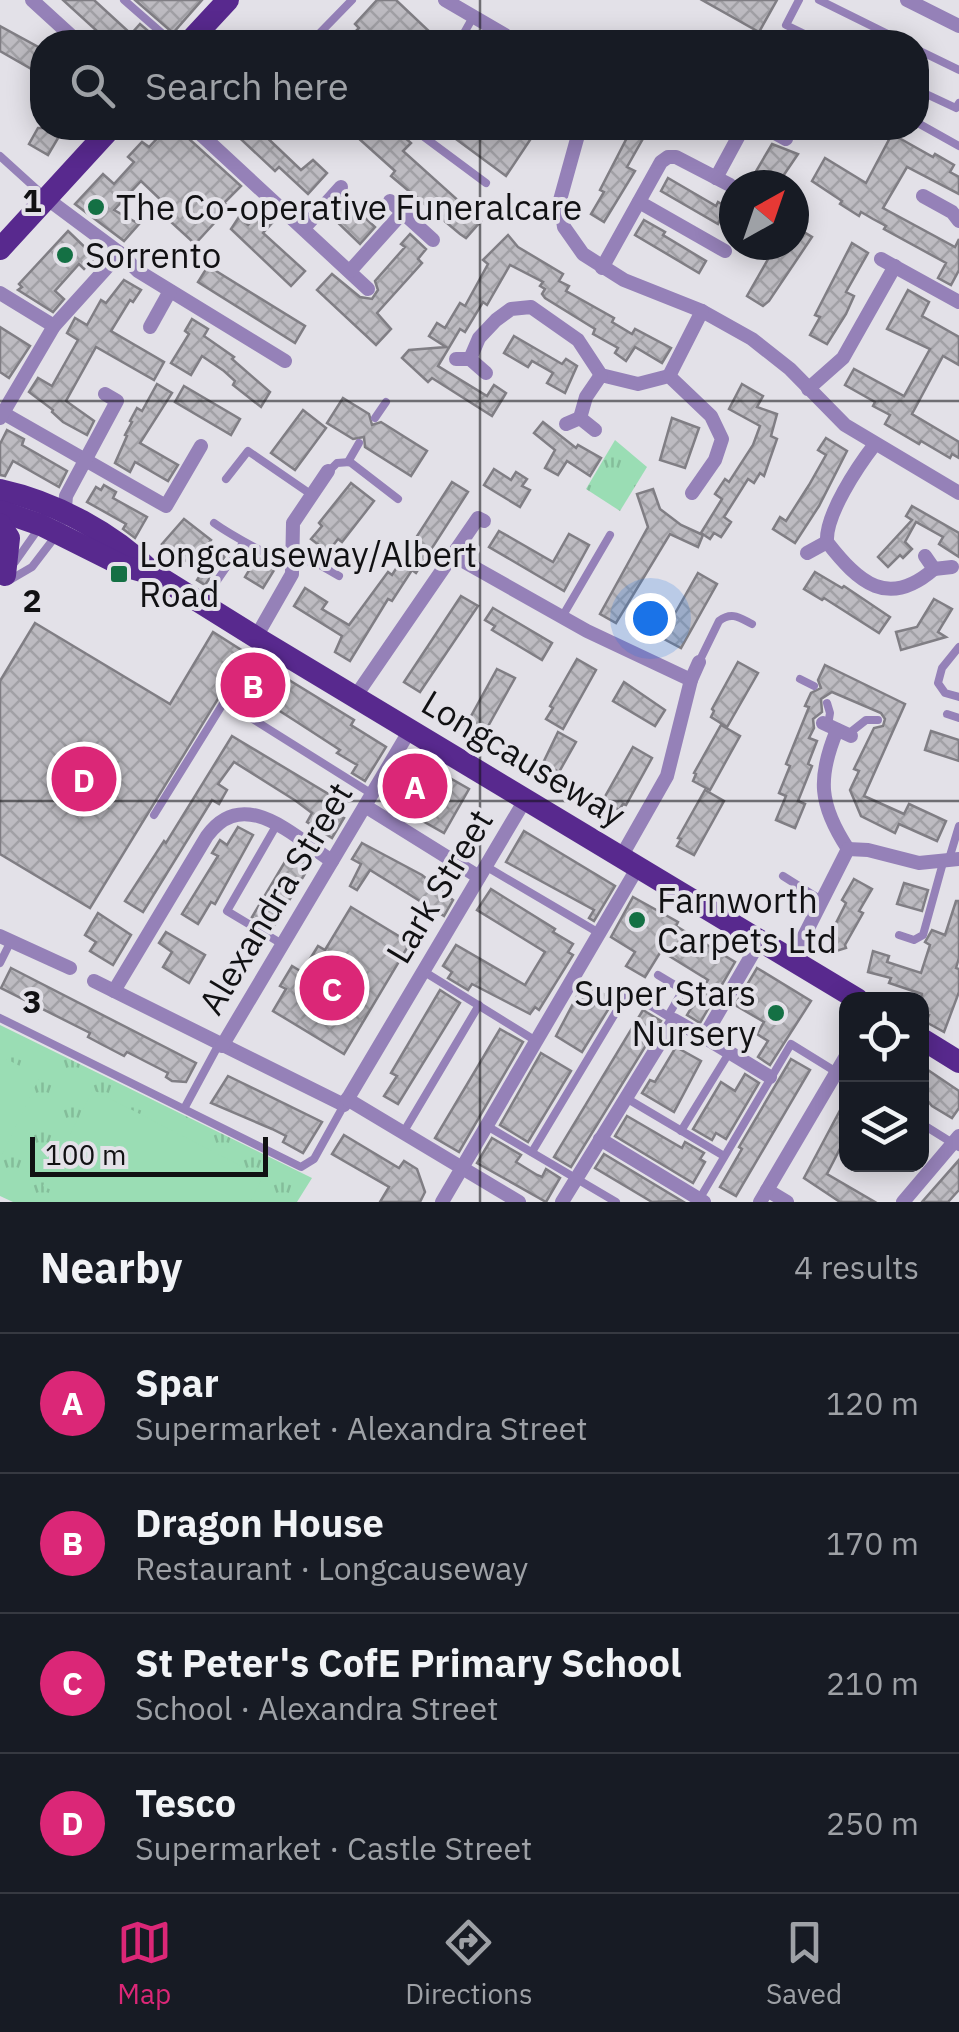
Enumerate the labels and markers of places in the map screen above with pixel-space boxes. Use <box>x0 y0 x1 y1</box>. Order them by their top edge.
place label: The Co-operative Funeralcare <box>116 184 582 230</box>
marker: The Co-operative Funeralcare <box>85 196 107 218</box>
place label: Sorrento <box>85 232 221 278</box>
marker: Sorrento <box>54 244 76 266</box>
place label: Longcauseway/Albert Road <box>139 531 477 617</box>
marker: Longcauseway/Albert Road <box>108 563 130 585</box>
pin: B <box>220 648 286 722</box>
pin: D <box>52 742 116 816</box>
pin: A <box>382 748 448 824</box>
place label: Farnworth Carpets Ltd <box>657 877 837 963</box>
marker: Farnworth Carpets Ltd <box>626 909 648 931</box>
pin: C <box>300 950 364 1026</box>
place label: Super Stars Nursery <box>574 970 756 1056</box>
marker: Super Stars Nursery <box>765 1002 787 1024</box>

